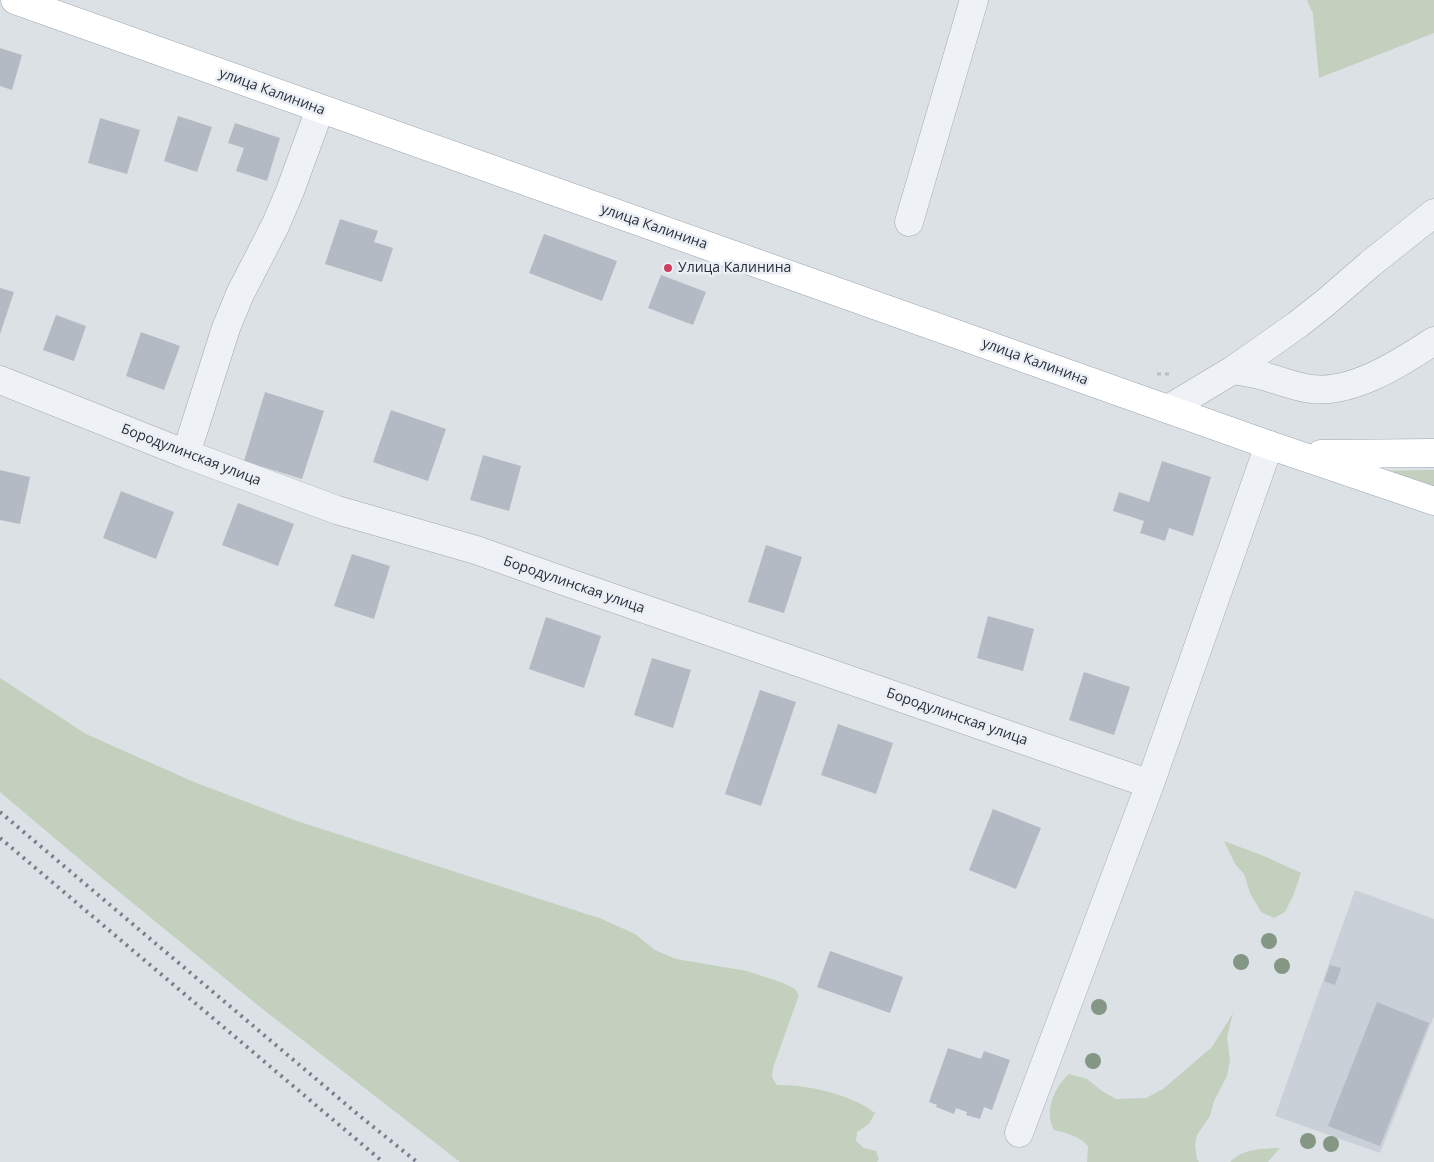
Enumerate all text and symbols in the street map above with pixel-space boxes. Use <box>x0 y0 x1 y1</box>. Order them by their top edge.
street label: улица Калинина <box>217 65 327 119</box>
street label: улица Калинина <box>598 201 710 253</box>
place label: Улица Калинина <box>678 260 791 276</box>
marker: Улица Калинина <box>662 262 674 274</box>
street label: улица Калинина <box>980 335 1090 389</box>
street label: Бородулинская улица <box>119 421 263 489</box>
street label: Бородулинская улица <box>501 553 647 617</box>
street label: Бородулинская улица <box>884 685 1030 749</box>

